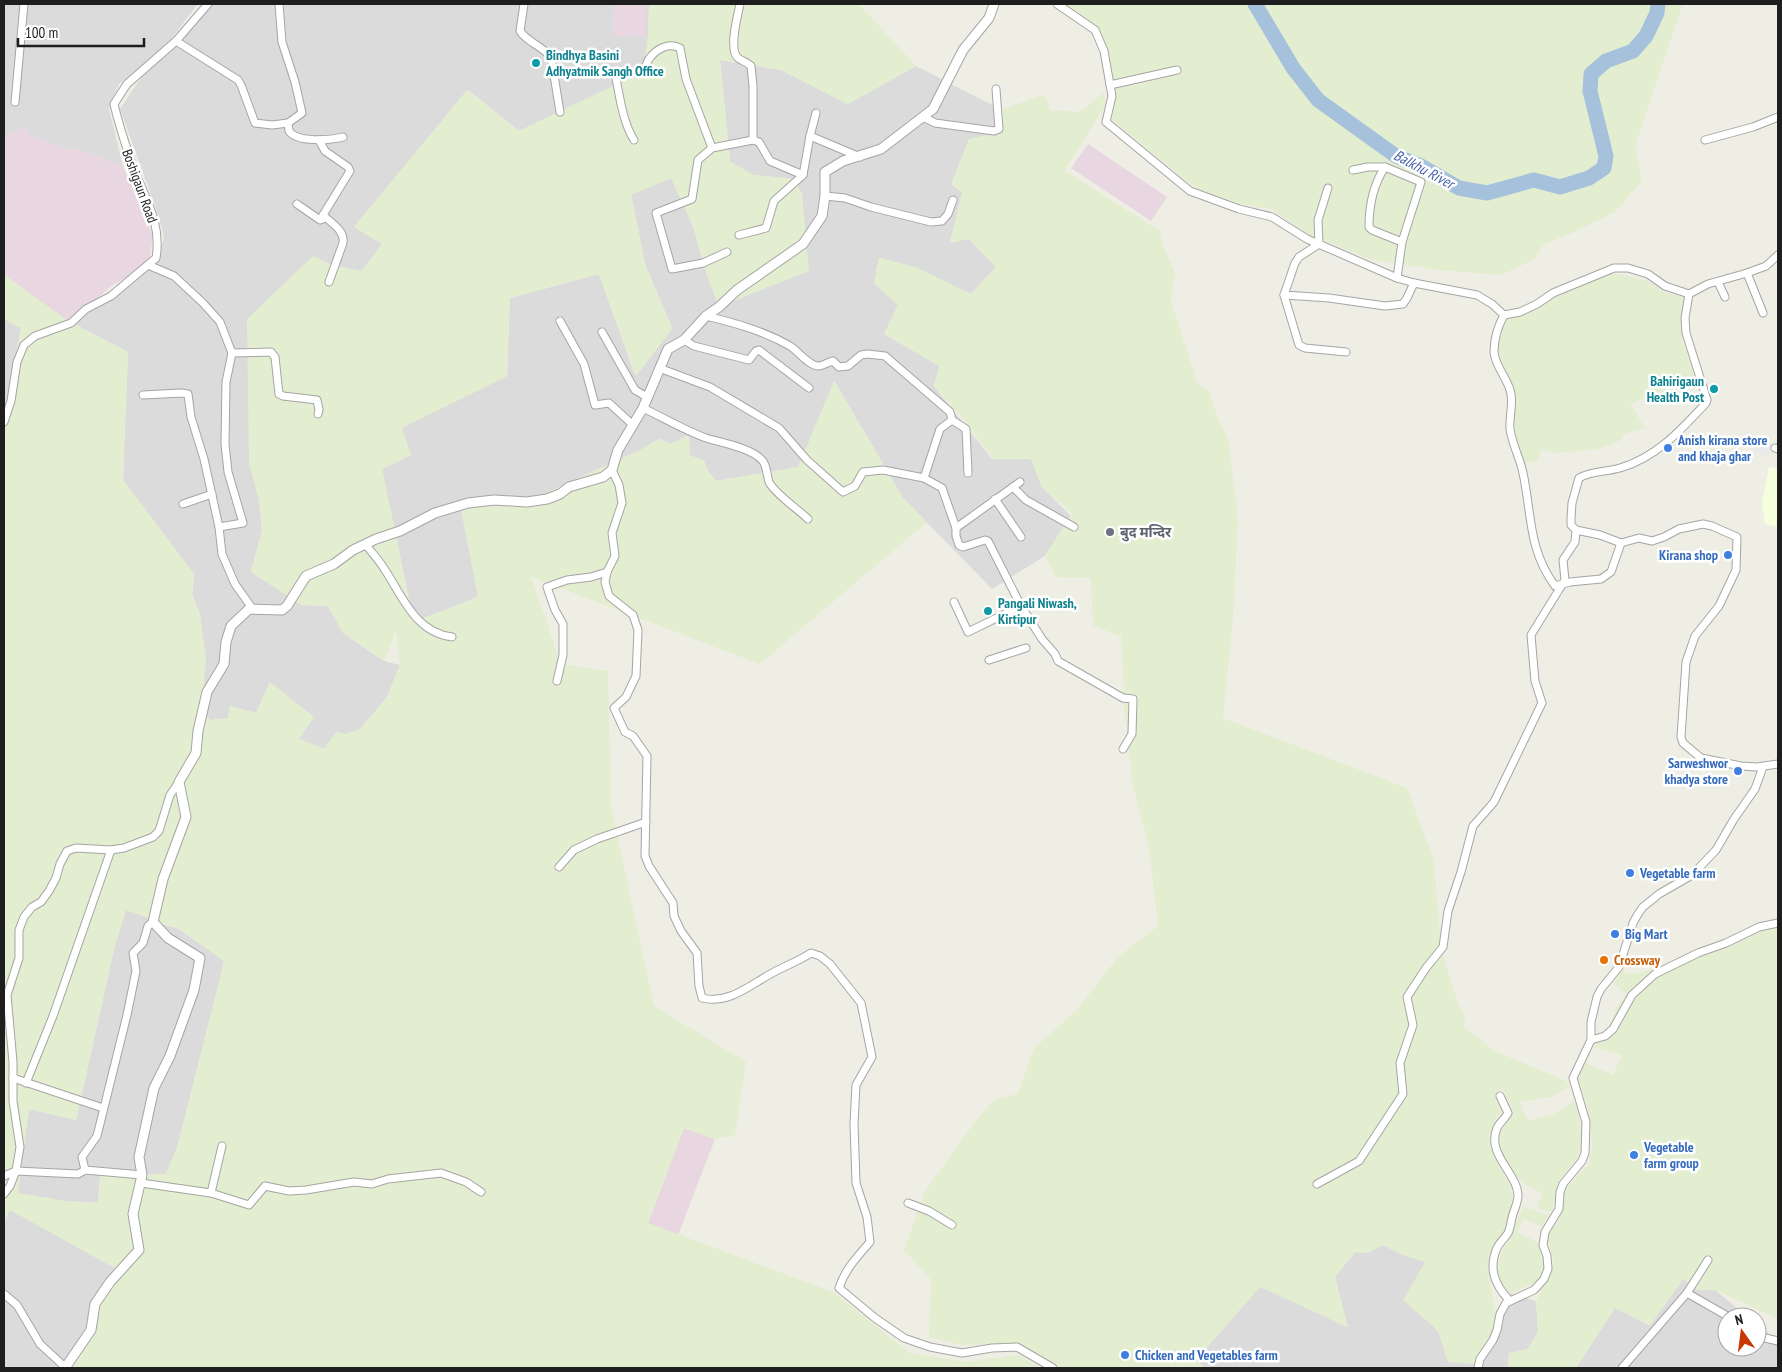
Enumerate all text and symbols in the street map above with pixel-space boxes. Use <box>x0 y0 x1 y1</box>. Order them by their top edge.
scale bar <box>18 15 144 47</box>
text: 100 m <box>25 23 58 42</box>
place label: Bindhya Basini Adhyatmik Sangh Office <box>545 46 664 80</box>
marker: Bindhya Basini Adhyatmik Sangh Office <box>530 57 542 69</box>
water label: Balkhu River <box>1391 145 1459 194</box>
street label: Boshigaun Road <box>118 147 162 225</box>
place label: Bahirigaun Health Post <box>1647 372 1704 406</box>
marker: Bahirigaun Health Post <box>1708 383 1720 395</box>
place label: Anish kirana store and khaja ghar <box>1677 431 1768 465</box>
marker: Anish kirana store and khaja ghar <box>1662 442 1674 454</box>
place label: बुद मन्दिर <box>1120 523 1172 542</box>
marker: बुद मन्दिर <box>1104 526 1116 538</box>
place label: Kirana shop <box>1659 546 1718 564</box>
marker: Kirana shop <box>1722 549 1734 561</box>
place label: Pangali Niwash, Kirtipur <box>998 594 1077 628</box>
marker: Pangali Niwash, Kirtipur <box>982 605 994 617</box>
place label: Sarweshwor khadya store <box>1664 754 1729 788</box>
marker: Sarweshwor khadya store <box>1732 765 1744 777</box>
place label: Vegetable farm <box>1639 864 1716 882</box>
marker: Vegetable farm <box>1624 867 1636 879</box>
place label: Big Mart <box>1625 925 1668 943</box>
marker: Big Mart <box>1609 928 1621 940</box>
place label: Crossway <box>1614 951 1661 969</box>
marker: Crossway <box>1598 954 1610 966</box>
place label: Vegetable farm group <box>1643 1138 1699 1172</box>
marker: Vegetable farm group <box>1628 1149 1640 1161</box>
north arrow <box>1717 1307 1767 1357</box>
text: N <box>1733 1310 1745 1329</box>
place label: Chicken and Vegetables farm <box>1135 1346 1278 1364</box>
marker: Chicken and Vegetables farm <box>1119 1349 1131 1361</box>

